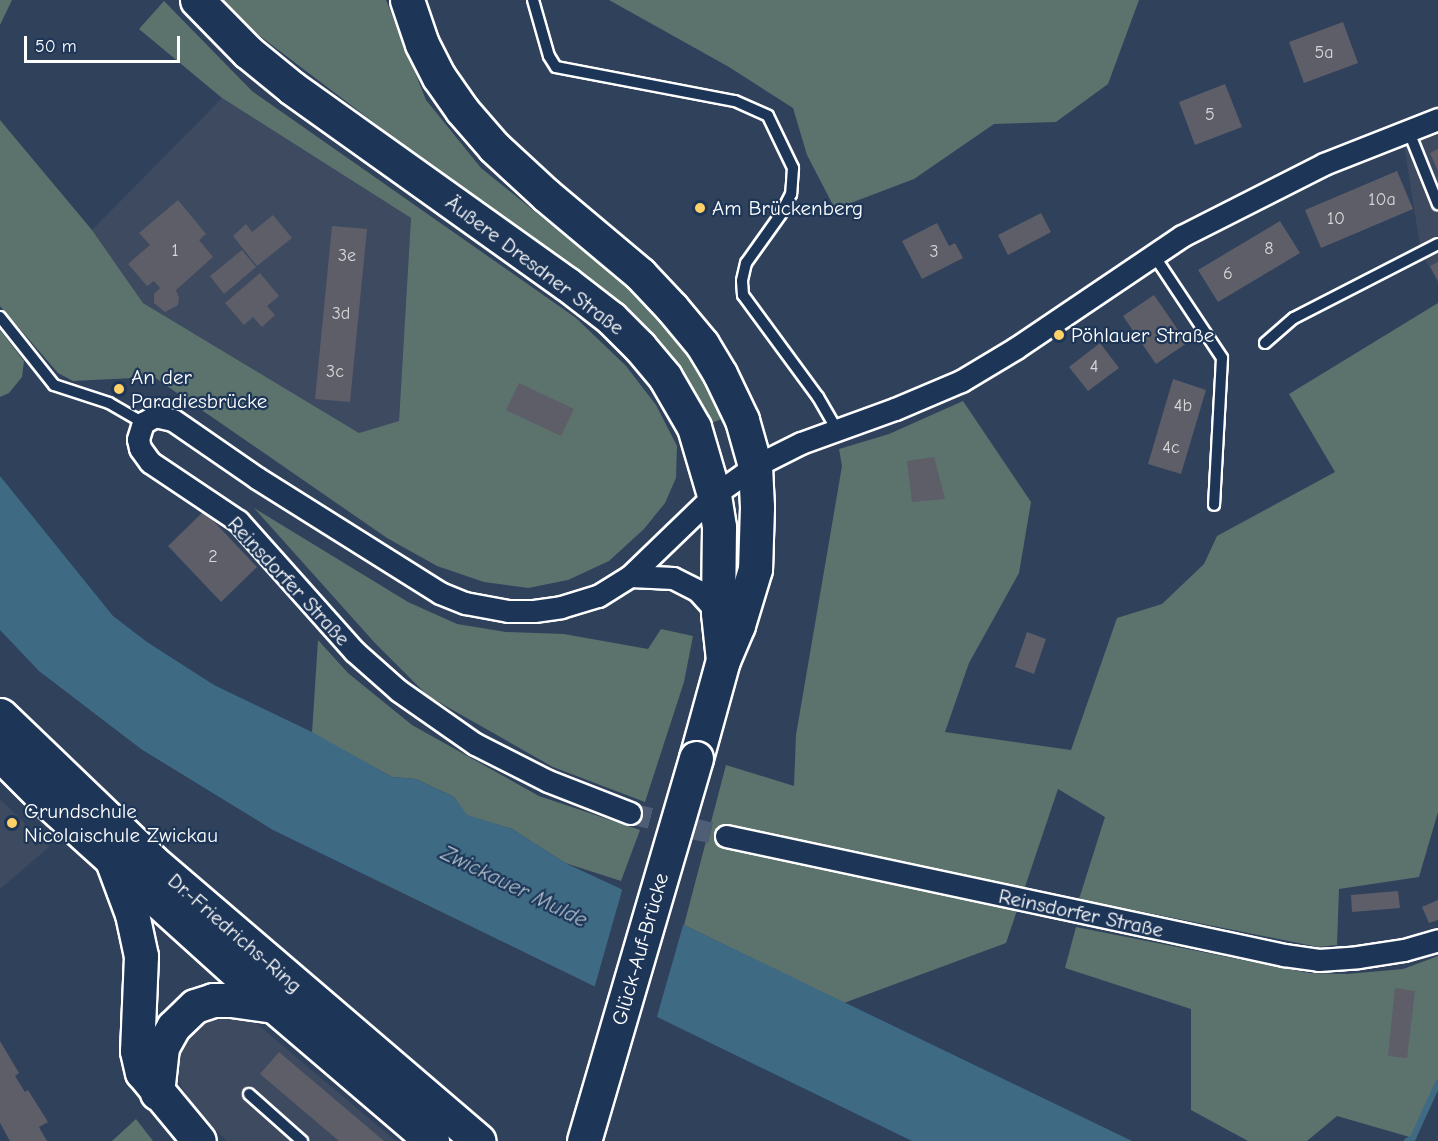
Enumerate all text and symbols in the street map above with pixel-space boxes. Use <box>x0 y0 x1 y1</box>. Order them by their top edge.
scale bar <box>27 24 183 62</box>
text: 50 m <box>35 36 77 57</box>
house number: 5a <box>1314 42 1334 64</box>
house number: 5 <box>1205 104 1215 126</box>
house number: 10a <box>1368 189 1396 211</box>
street label: Äußere Dresdner Straße <box>441 190 629 340</box>
place label: Am Brückenberg <box>712 195 863 221</box>
marker: Am Brückenberg <box>693 201 707 215</box>
house number: 10 <box>1327 208 1345 230</box>
house number: 8 <box>1264 238 1274 260</box>
house number: 1 <box>171 240 179 262</box>
house number: 3 <box>929 241 939 263</box>
house number: 3e <box>338 245 356 267</box>
house number: 6 <box>1223 263 1233 285</box>
house number: 3d <box>332 303 350 325</box>
place label: Pöhlauer Straße <box>1071 322 1214 348</box>
marker: Pöhlauer Straße <box>1052 328 1066 342</box>
house number: 4 <box>1090 356 1098 378</box>
house number: 3c <box>326 361 344 383</box>
place label: An der Paradiesbrücke <box>131 364 267 414</box>
marker: An der Paradiesbrücke <box>112 382 126 396</box>
house number: 4b <box>1174 395 1192 417</box>
house number: 4c <box>1162 437 1180 459</box>
street label: Reinsdorfer Straße <box>223 511 355 651</box>
house number: 2 <box>208 546 218 568</box>
place label: Grundschule Nicolaischule Zwickau <box>24 798 218 848</box>
marker: Grundschule Nicolaischule Zwickau <box>5 816 19 830</box>
water label: Zwickauer Mulde <box>436 840 592 934</box>
street label: Dr.-Friedrichs-Ring <box>163 868 307 998</box>
street label: Glück-Auf-Brücke <box>606 870 674 1028</box>
street label: Reinsdorfer Straße <box>996 883 1166 943</box>

